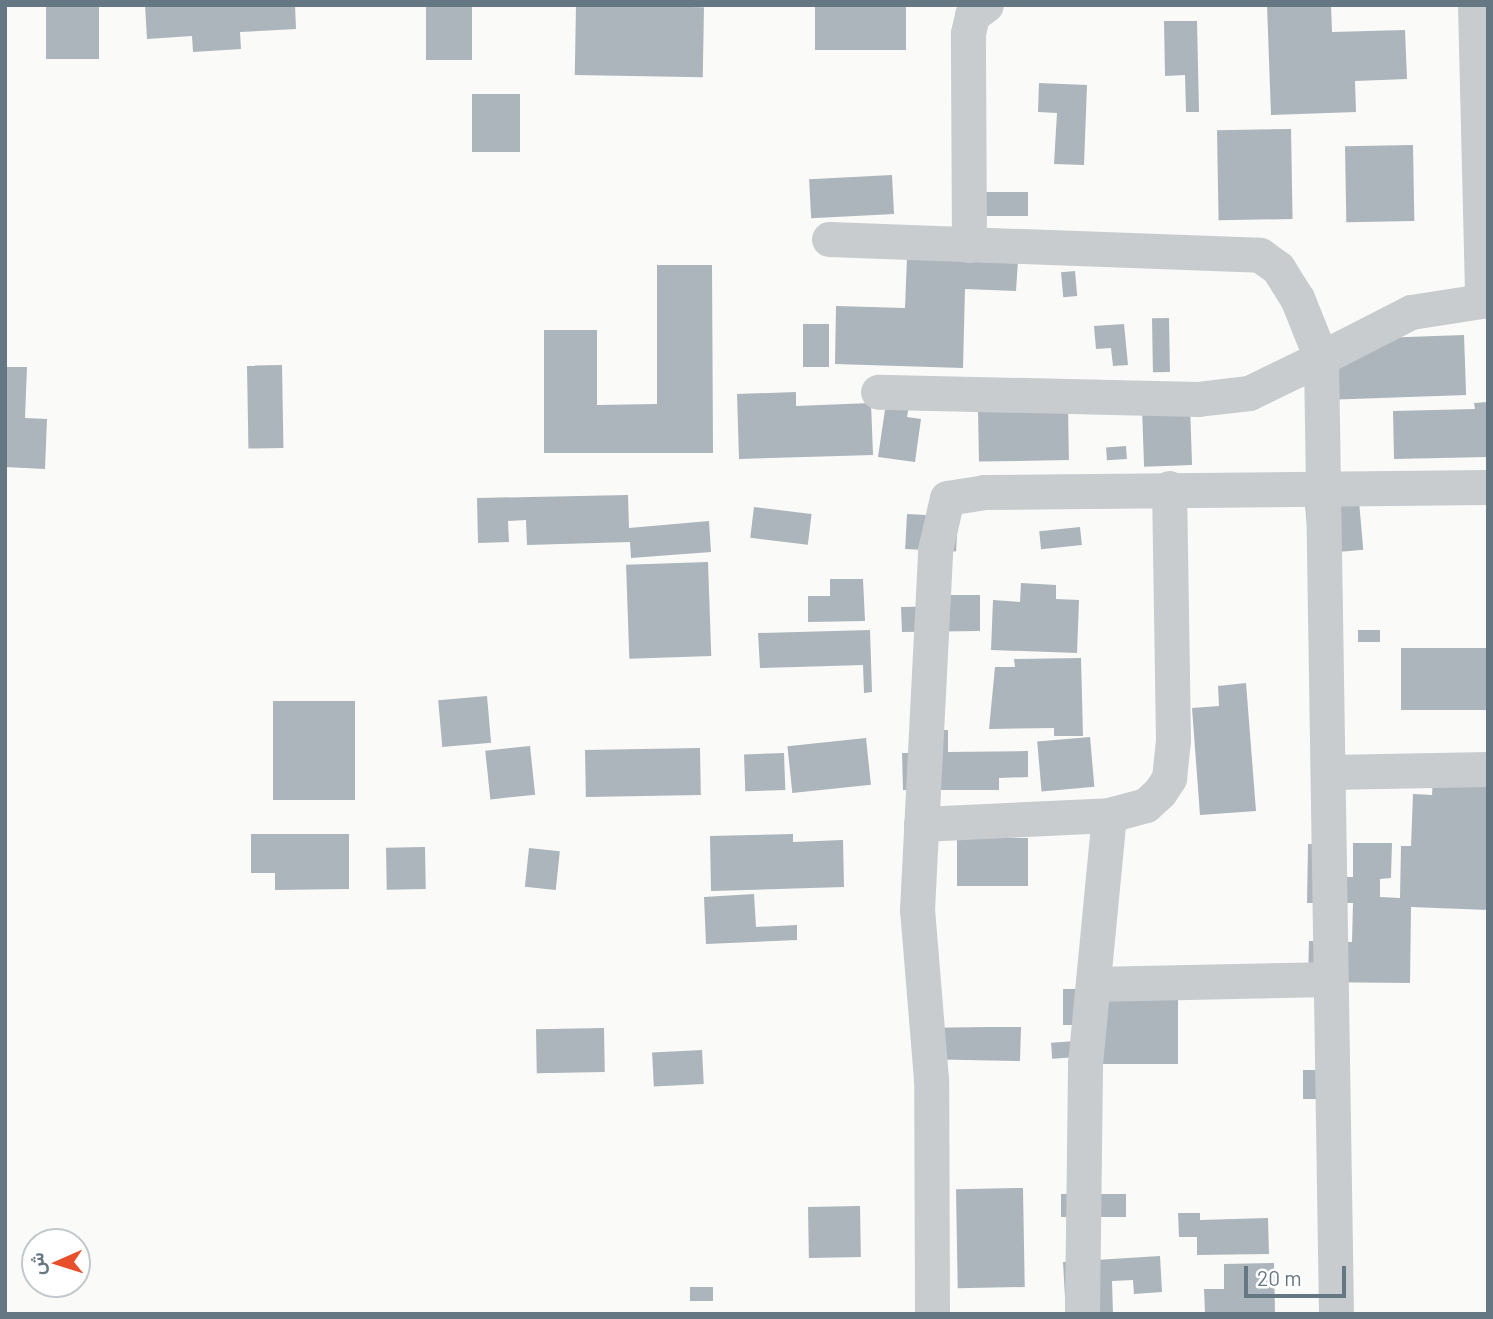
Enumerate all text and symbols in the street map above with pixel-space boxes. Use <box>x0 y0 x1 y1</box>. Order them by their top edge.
north arrow <box>21 1228 91 1298</box>
text: ش <box>24 1252 49 1276</box>
scale bar <box>1248 1252 1350 1296</box>
text: 20 m <box>1257 1265 1302 1290</box>

